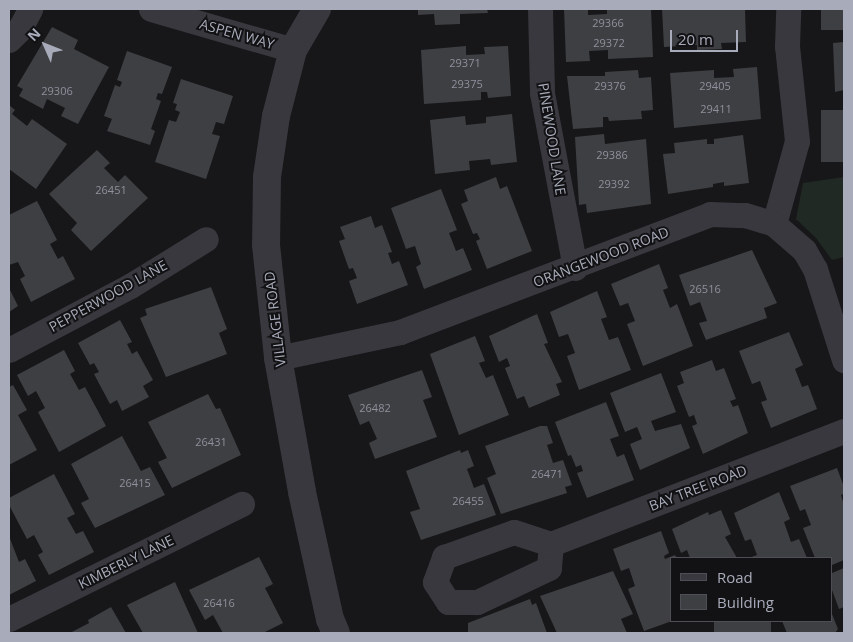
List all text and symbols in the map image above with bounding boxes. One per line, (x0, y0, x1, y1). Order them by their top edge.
street label: ASPEN WAY (198, 15, 276, 53)
house number: 29366 (592, 16, 624, 30)
north arrow (20, 20, 70, 70)
scale bar (673, 20, 740, 52)
text: N (23, 24, 45, 45)
text: 20 m (678, 29, 713, 49)
house number: 29372 (593, 36, 625, 50)
house number: 29371 (449, 56, 481, 70)
house number: 29375 (451, 77, 483, 91)
house number: 29376 (594, 79, 626, 93)
house number: 29405 (699, 79, 731, 93)
street label: PINEWOOD LANE (535, 82, 569, 196)
house number: 29306 (41, 84, 73, 98)
house number: 29411 (700, 102, 732, 116)
house number: 29386 (596, 148, 628, 162)
house number: 29392 (598, 177, 630, 191)
house number: 26451 (95, 183, 127, 197)
street label: ORANGEWOOD ROAD (531, 223, 671, 291)
street label: PEPPERWOOD LANE (46, 257, 170, 335)
street label: VILLAGE ROAD (261, 270, 289, 368)
house number: 26516 (689, 282, 721, 296)
house number: 26482 (359, 401, 391, 415)
house number: 26431 (195, 435, 227, 449)
street label: BAY TREE ROAD (647, 462, 749, 514)
house number: 26471 (531, 467, 563, 481)
house number: 26415 (119, 476, 151, 490)
house number: 26455 (452, 494, 484, 508)
street label: KIMBERLY LANE (76, 532, 176, 592)
legend (670, 557, 833, 622)
text: Road (717, 567, 753, 587)
text: Building (717, 592, 774, 612)
house number: 26416 (203, 596, 235, 610)

